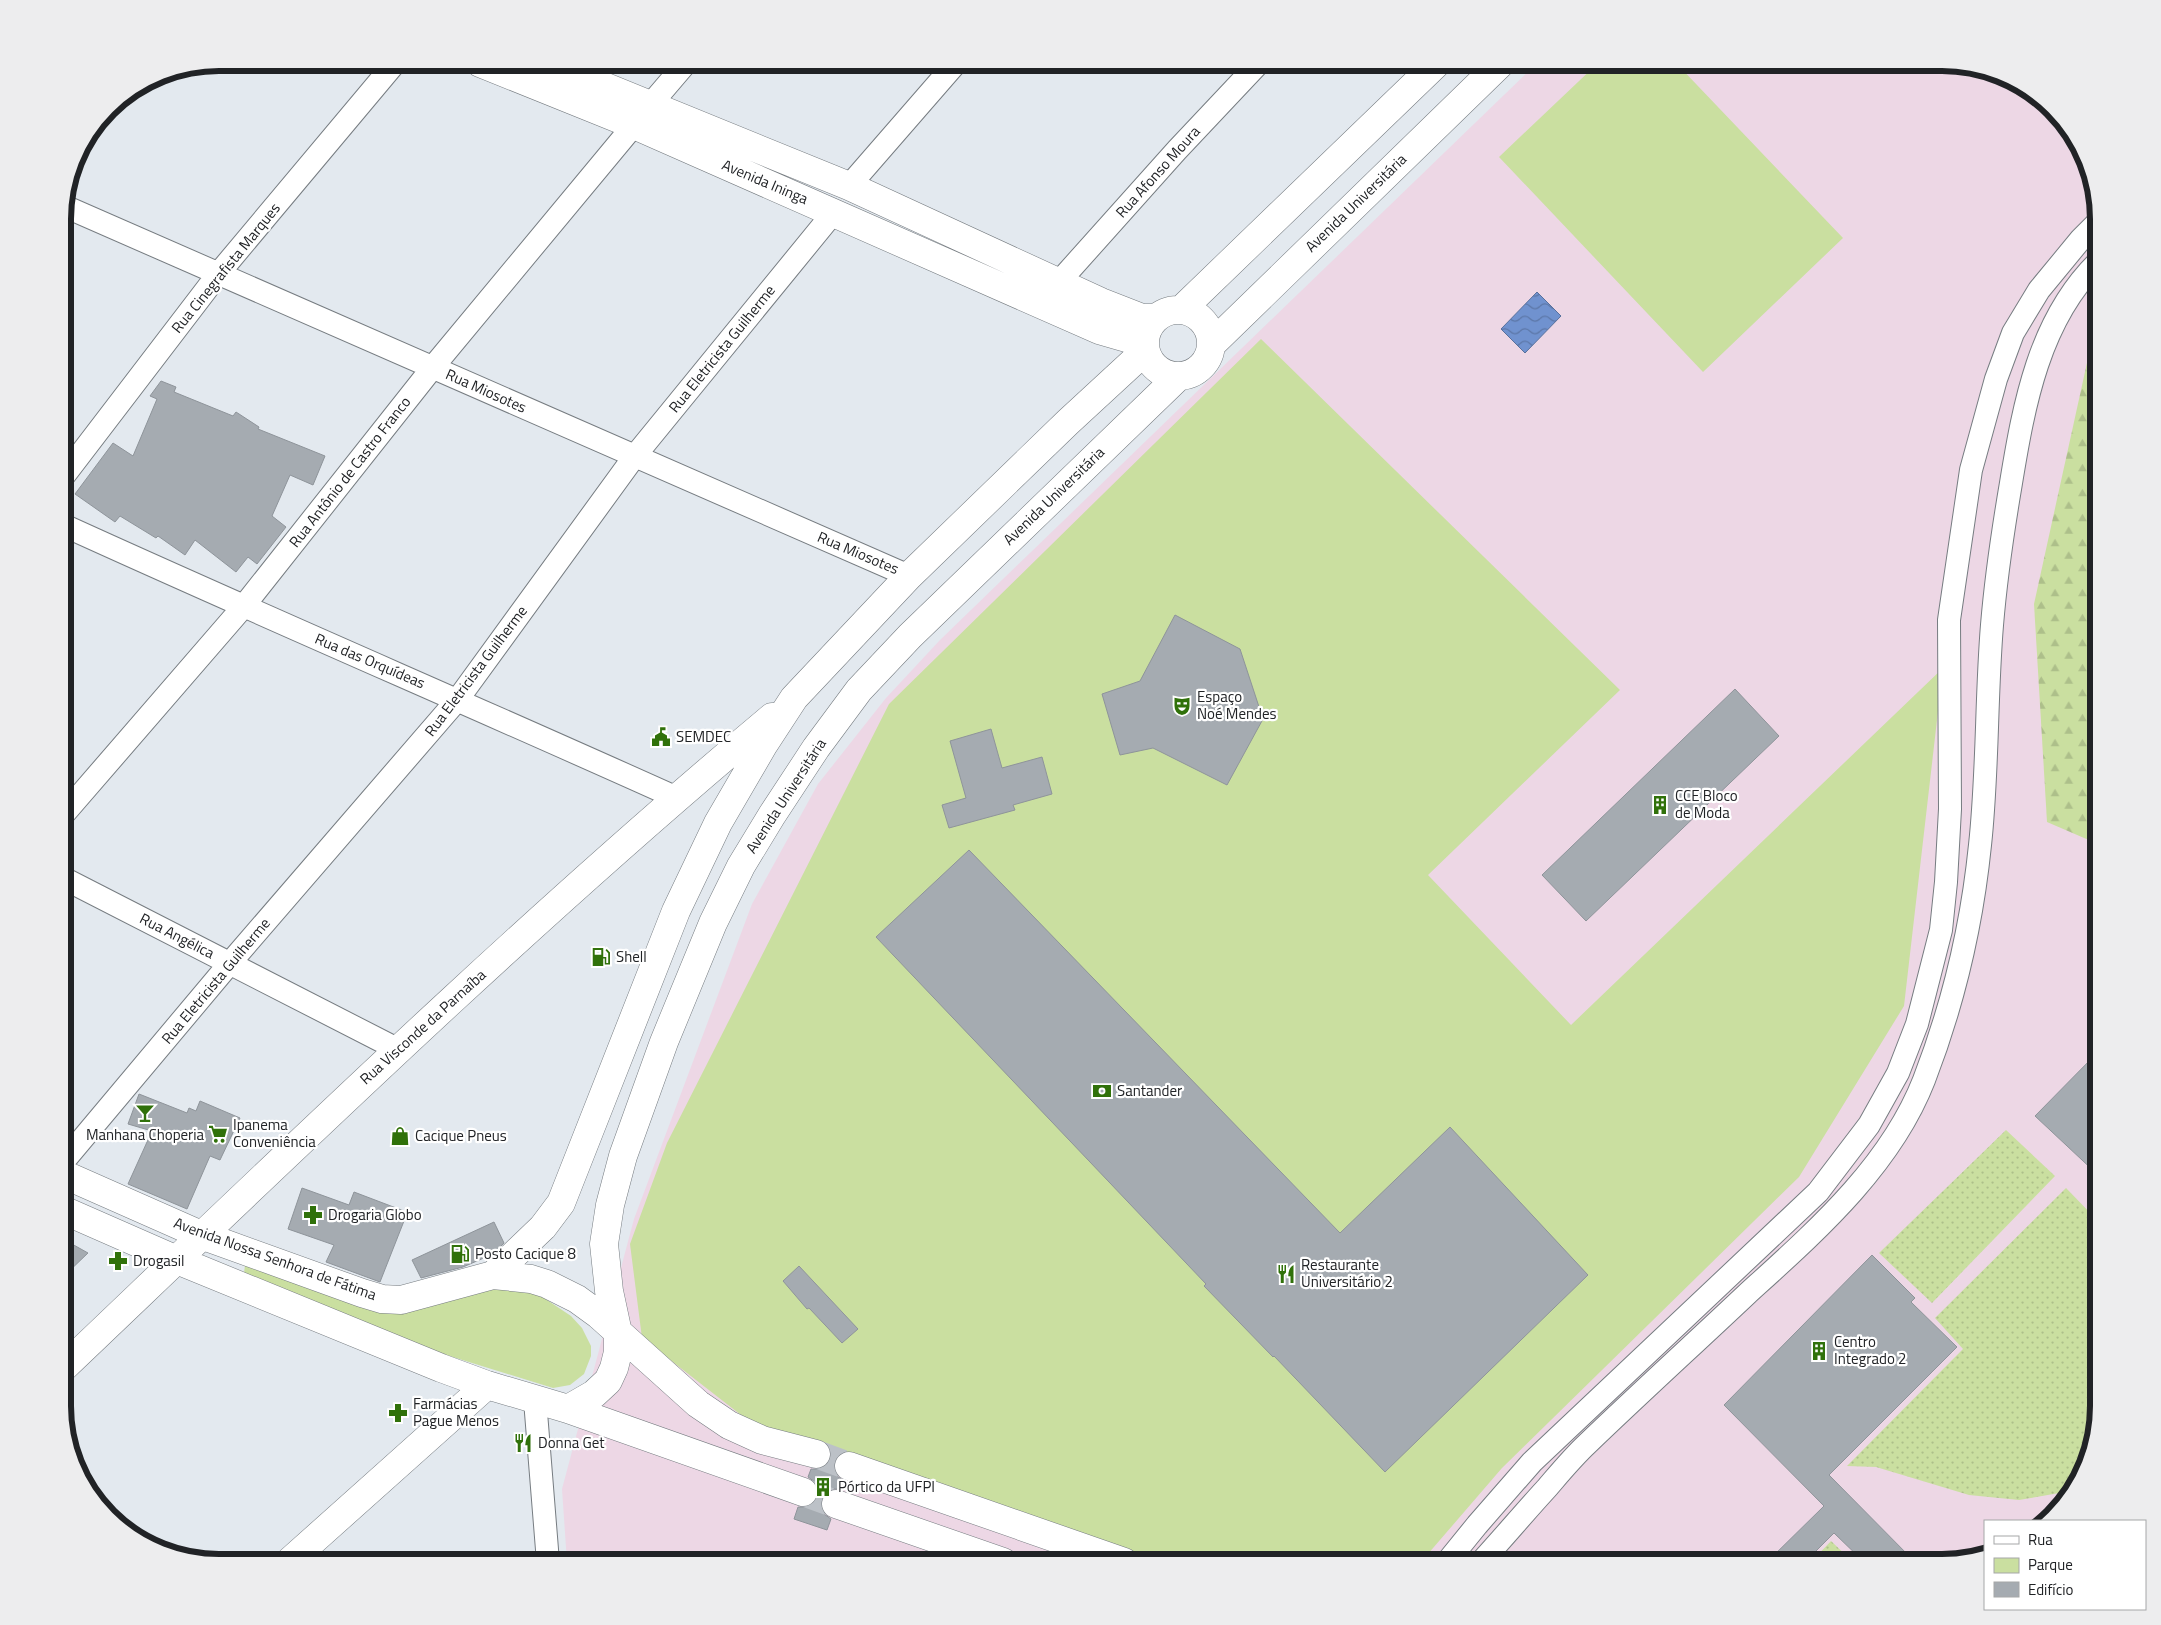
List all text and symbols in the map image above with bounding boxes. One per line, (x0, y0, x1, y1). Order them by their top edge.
street label: Rua Afonso Moura (1110, 120, 1206, 223)
street label: Avenida Universitária (1300, 148, 1412, 257)
street label: Avenida Ininga (718, 153, 812, 210)
street label: Rua Cinegrafista Marques (166, 197, 286, 338)
street label: Rua Eletricista Guilherme (663, 280, 781, 418)
street label: Rua Miosotes (442, 362, 530, 419)
street label: Rua Antônio de Castro Franco (283, 391, 416, 552)
street label: Avenida Universitária (998, 441, 1110, 550)
street label: Rua Miosotes (814, 525, 902, 580)
street label: Rua Eletricista Guilherme (419, 600, 533, 741)
street label: Rua das Orquídeas (312, 627, 429, 694)
place label: Espaço Noé Mendes (1197, 685, 1277, 725)
theatre icon: Espaço Noé Mendes (1171, 695, 1193, 717)
place label: SEMDEC (676, 725, 731, 748)
public building icon: SEMDEC (650, 726, 672, 748)
street label: Avenida Universitária (740, 733, 832, 858)
place label: CCE Bloco de Moda (1675, 784, 1738, 824)
building icon: CCE Bloco de Moda (1649, 794, 1671, 816)
street label: Rua Angélica (136, 907, 219, 964)
street label: Rua Eletricista Guilherme (156, 912, 275, 1049)
place label: Shell (616, 945, 647, 968)
fuel station icon: Shell (590, 946, 612, 968)
street label: Rua Visconde da Parnaíba (354, 963, 491, 1090)
place label: Santander (1117, 1079, 1182, 1102)
bank icon: Santander (1091, 1080, 1113, 1102)
bar icon: Manhana Choperia (134, 1102, 156, 1124)
place label: Ipanema Conveniência (233, 1113, 316, 1153)
place label: Manhana Choperia (86, 1123, 205, 1146)
supermarket icon: Ipanema Conveniência (207, 1123, 229, 1145)
place label: Cacique Pneus (415, 1124, 507, 1147)
shop icon: Cacique Pneus (389, 1125, 411, 1147)
place label: Drogaria Globo (328, 1203, 422, 1226)
pharmacy icon: Drogaria Globo (302, 1204, 324, 1226)
street label: Avenida Nossa Senhora de Fátima (171, 1211, 380, 1306)
place label: Posto Cacique 8 (475, 1242, 576, 1265)
fuel station icon: Posto Cacique 8 (449, 1243, 471, 1265)
place label: Drogasil (133, 1249, 185, 1272)
pharmacy icon: Drogasil (107, 1250, 129, 1272)
place label: Restaurante Universitário 2 (1301, 1253, 1393, 1293)
restaurant icon: Restaurante Universitário 2 (1275, 1263, 1297, 1285)
place label: Centro Integrado 2 (1834, 1330, 1907, 1370)
building icon: Centro Integrado 2 (1808, 1340, 1830, 1362)
place label: Farmácias Pague Menos (413, 1392, 499, 1432)
pharmacy icon: Farmácias Pague Menos (387, 1402, 409, 1424)
place label: Donna Get (538, 1431, 605, 1454)
restaurant icon: Donna Get (512, 1432, 534, 1454)
place label: Pórtico da UFPI (838, 1475, 935, 1498)
building icon: Pórtico da UFPI (812, 1476, 834, 1498)
legend (1984, 1520, 2146, 1610)
text: Rua (2028, 1528, 2053, 1551)
text: Parque (2028, 1553, 2073, 1576)
text: Edifício (2028, 1578, 2073, 1601)

